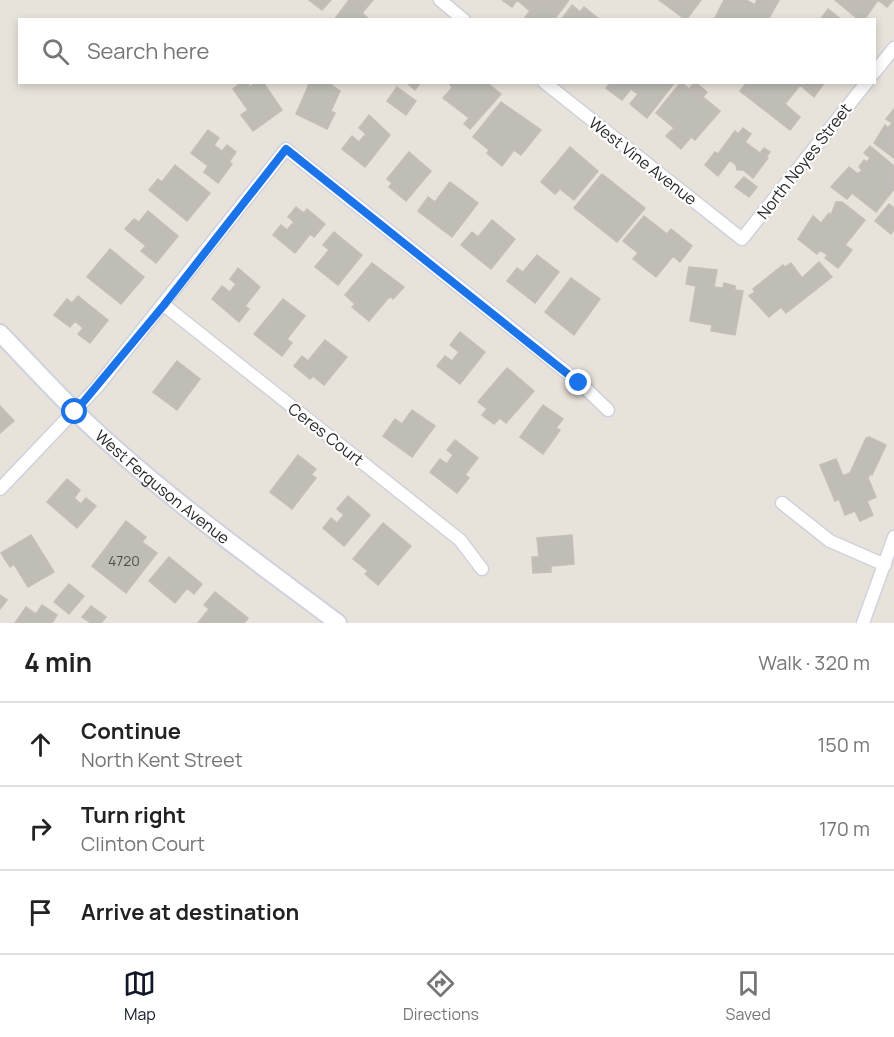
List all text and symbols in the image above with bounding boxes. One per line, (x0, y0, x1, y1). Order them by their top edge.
search box (18, 18, 876, 84)
icon: search (39, 35, 72, 68)
text: Search here (87, 36, 209, 66)
street label: North Noyes Street (752, 98, 856, 224)
street label: West Vine Avenue (585, 112, 701, 210)
route end (565, 369, 591, 395)
route start (61, 398, 87, 424)
street label: Ceres Court (284, 398, 368, 470)
street label: West Ferguson Avenue (90, 425, 234, 549)
house number: 4720 (108, 551, 140, 570)
text: 4 min (24, 644, 92, 680)
text: Walk · 320 m (758, 649, 870, 676)
text: Continue (81, 716, 181, 746)
icon: ahead (24, 728, 57, 761)
text: 150 m (817, 731, 870, 758)
text: North Kent Street (81, 746, 243, 773)
text: Turn right (81, 800, 186, 830)
icon: right (24, 812, 57, 845)
text: 170 m (819, 815, 870, 842)
text: Clinton Court (81, 830, 205, 857)
icon: arrive (24, 896, 57, 929)
text: Arrive at destination (81, 897, 299, 927)
tab: Map (123, 967, 156, 1025)
tab: Directions (403, 967, 479, 1025)
tab: Saved (726, 967, 771, 1025)

